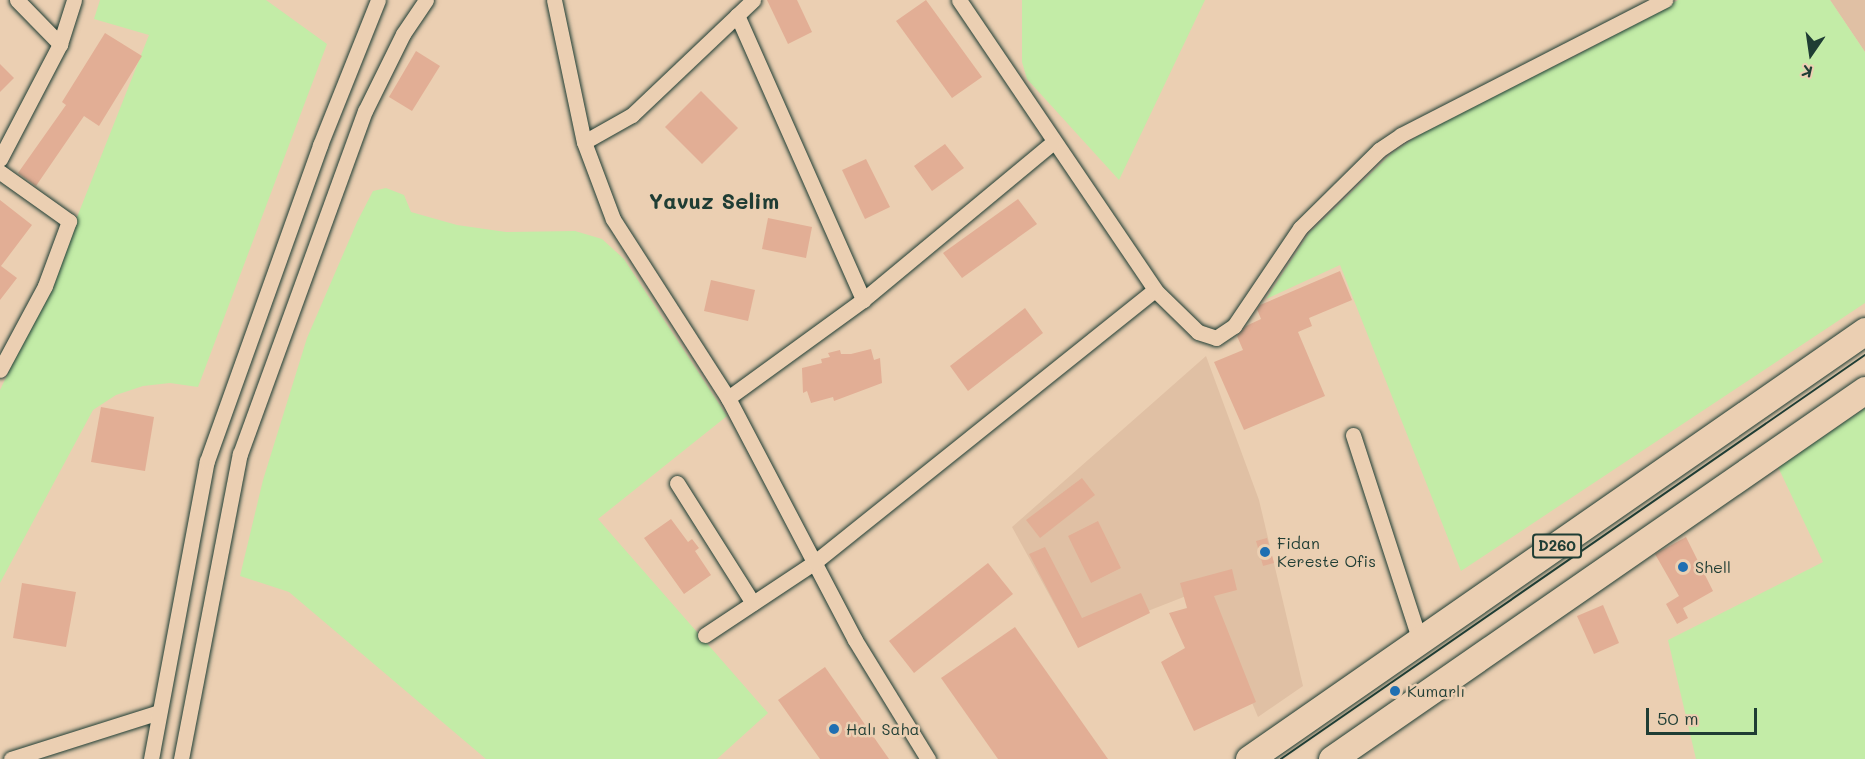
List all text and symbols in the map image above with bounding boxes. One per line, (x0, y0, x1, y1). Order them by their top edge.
north arrow (1781, 24, 1841, 84)
text: K (1799, 61, 1814, 83)
district label: Yavuz Selim (649, 188, 779, 214)
place label: Fidan Kereste Ofis (1277, 533, 1376, 571)
road number: D260 (1532, 534, 1582, 558)
marker: Fidan Kereste Ofis (1258, 545, 1272, 559)
place label: Shell (1695, 557, 1731, 577)
marker: Shell (1676, 560, 1690, 574)
place label: Kumarlı (1407, 681, 1465, 701)
marker: Kumarlı (1388, 684, 1402, 698)
scale bar (1649, 696, 1760, 734)
text: 50 m (1657, 706, 1699, 730)
place label: Halı Saha (846, 719, 920, 739)
marker: Halı Saha (827, 722, 841, 736)

